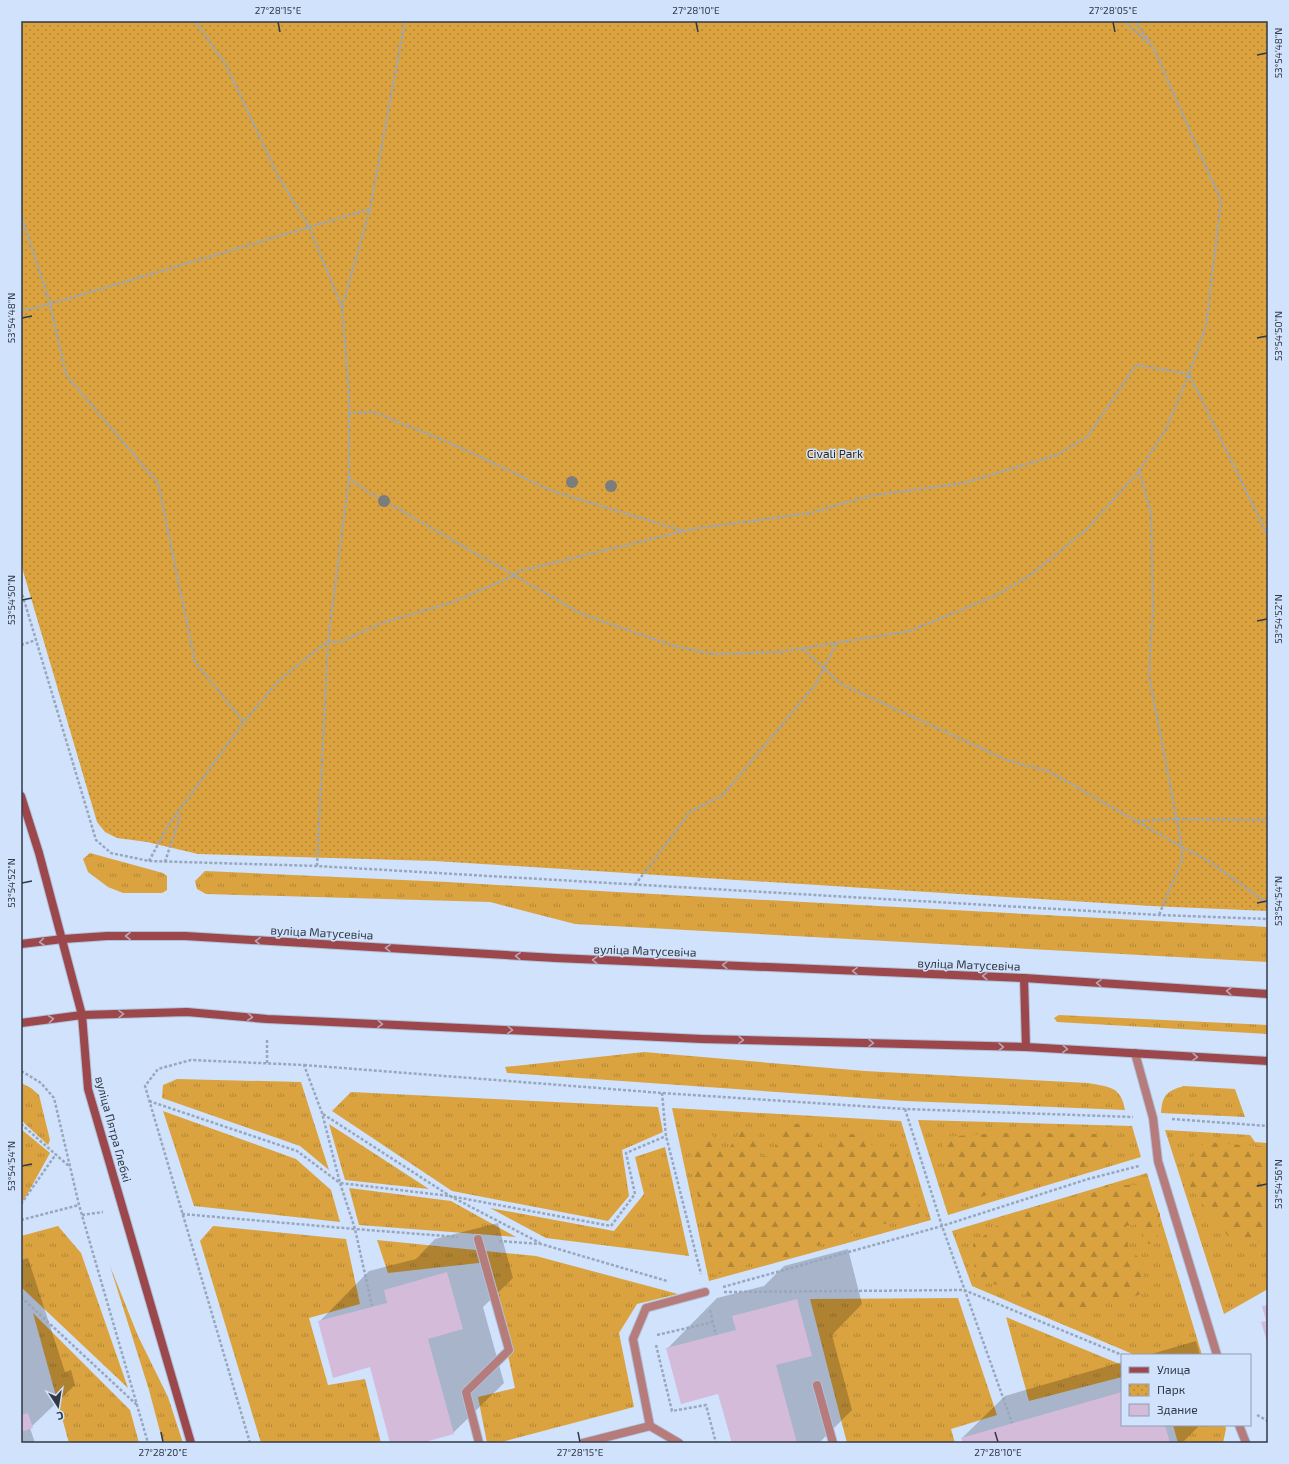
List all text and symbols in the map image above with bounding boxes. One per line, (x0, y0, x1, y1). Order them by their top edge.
text: 27°28'15"E (255, 4, 302, 16)
text: 27°28'10"E (672, 4, 720, 16)
text: 27°28'05"E (1089, 4, 1138, 16)
text: 53°54'48"N (1272, 28, 1284, 78)
text: 53°54'48"N (5, 293, 17, 343)
text: 53°54'50"N (1272, 311, 1284, 361)
park label: Civali Park (807, 446, 863, 460)
text: 53°54'50"N (5, 575, 17, 625)
text: 53°54'52"N (1272, 594, 1284, 644)
text: 53°54'52"N (5, 858, 17, 908)
text: 53°54'54"N (1272, 876, 1284, 926)
street label: вуліца Матусевіча (270, 922, 374, 943)
one-way arrow (125, 932, 131, 940)
one-way arrow (255, 936, 261, 945)
one-way arrow (39, 937, 45, 946)
street label: вуліца Матусевіча (593, 941, 697, 960)
one-way arrow (385, 944, 391, 953)
one-way arrow (515, 951, 521, 960)
street label: вуліца Матусевіча (917, 955, 1021, 974)
one-way arrow (592, 956, 598, 964)
one-way arrow (722, 961, 728, 970)
one-way arrow (852, 966, 858, 975)
one-way arrow (982, 972, 988, 981)
one-way arrow (1096, 978, 1102, 987)
one-way arrow (1226, 987, 1232, 996)
one-way arrow (118, 1010, 124, 1018)
one-way arrow (247, 1013, 253, 1022)
one-way arrow (48, 1015, 54, 1024)
one-way arrow (377, 1020, 383, 1028)
one-way arrow (507, 1026, 513, 1035)
one-way arrow (738, 1036, 744, 1044)
one-way arrow (868, 1039, 874, 1048)
one-way arrow (998, 1042, 1004, 1051)
one-way arrow (1062, 1045, 1068, 1054)
one-way arrow (1192, 1052, 1198, 1061)
street label: вуліца Пятра Глебкі (92, 1075, 135, 1184)
text: 53°54'54"N (5, 1141, 17, 1191)
text: 53°54'56"N (1272, 1159, 1284, 1209)
legend (1121, 1354, 1251, 1426)
text: Улица (1157, 1362, 1190, 1376)
text: Парк (1157, 1382, 1186, 1396)
north arrow (38, 1386, 78, 1426)
text: Здание (1157, 1402, 1198, 1416)
text: С (55, 1409, 65, 1423)
text: 27°28'20"E (139, 1446, 188, 1458)
text: 27°28'15"E (557, 1446, 604, 1458)
text: 27°28'10"E (974, 1446, 1022, 1458)

